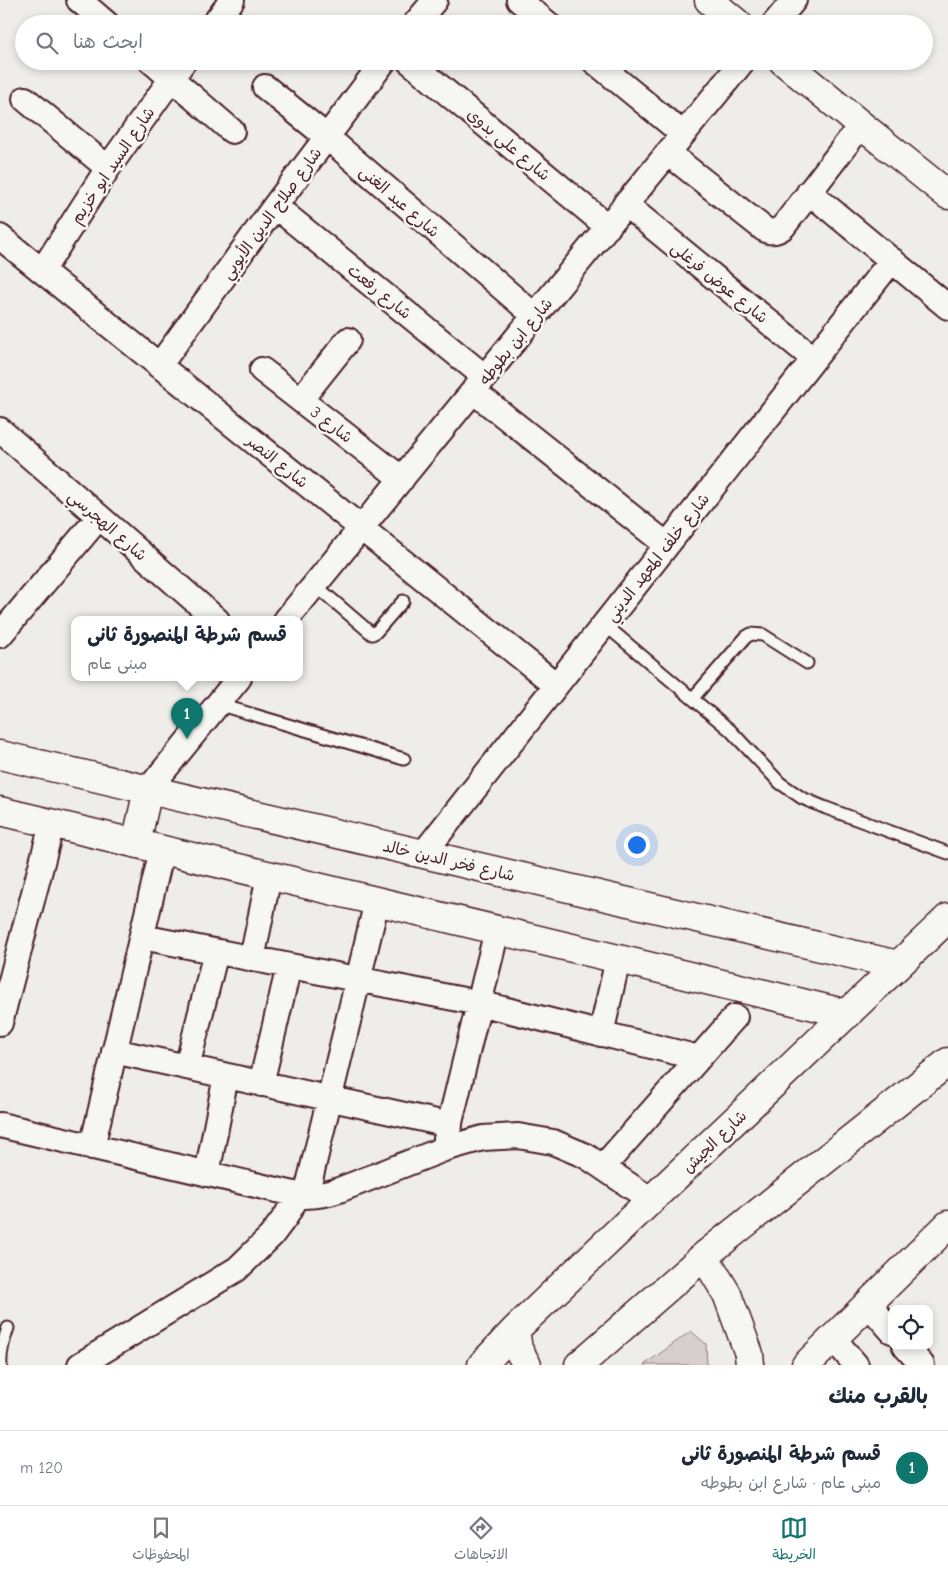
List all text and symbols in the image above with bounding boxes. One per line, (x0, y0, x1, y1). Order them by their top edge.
search box (15, 15, 933, 70)
icon: search (33, 29, 61, 57)
text: ابحث هنا (73, 31, 143, 53)
street label: شارع السيد ابو خزيم (67, 104, 161, 229)
street label: شارع على بدوى (462, 105, 553, 186)
street label: شارع صلاح الدين الأيوبي (216, 143, 330, 286)
street label: شارع عبد الغنى (355, 162, 443, 243)
street label: شارع عوض فرغلى (666, 238, 771, 329)
street label: شارع رفعت (343, 261, 415, 324)
street label: شارع ابن بطوطه (475, 294, 558, 390)
street label: شارع 3 (306, 403, 356, 448)
street label: شارع النصر (240, 430, 312, 493)
street label: شارع الهجرسي (61, 487, 150, 568)
street label: شارع خلف المعهد الديني (602, 490, 717, 628)
popup (71, 616, 303, 681)
text: قسم شرطة المنصورة ثانى (87, 624, 287, 646)
text: مبنى عام (87, 655, 147, 673)
pin: 1 (171, 698, 203, 739)
your location (624, 832, 650, 858)
street label: شارع فخر الدين خالد (381, 837, 516, 887)
street label: شارع الجيش (679, 1107, 752, 1178)
map controls (888, 1305, 933, 1350)
button: locate (888, 1305, 933, 1350)
text: بالقرب منك (828, 1384, 928, 1408)
text: قسم شرطة المنصورة ثانى (681, 1443, 881, 1465)
text: 120 m (20, 1459, 63, 1477)
text: 1 (909, 1459, 915, 1477)
text: مبنى عام · شارع ابن بطوطه (701, 1474, 881, 1492)
tab: المحفوظات (132, 1514, 190, 1567)
tab: الاتجاهات (454, 1514, 508, 1567)
tab: الخريطة (772, 1514, 816, 1567)

